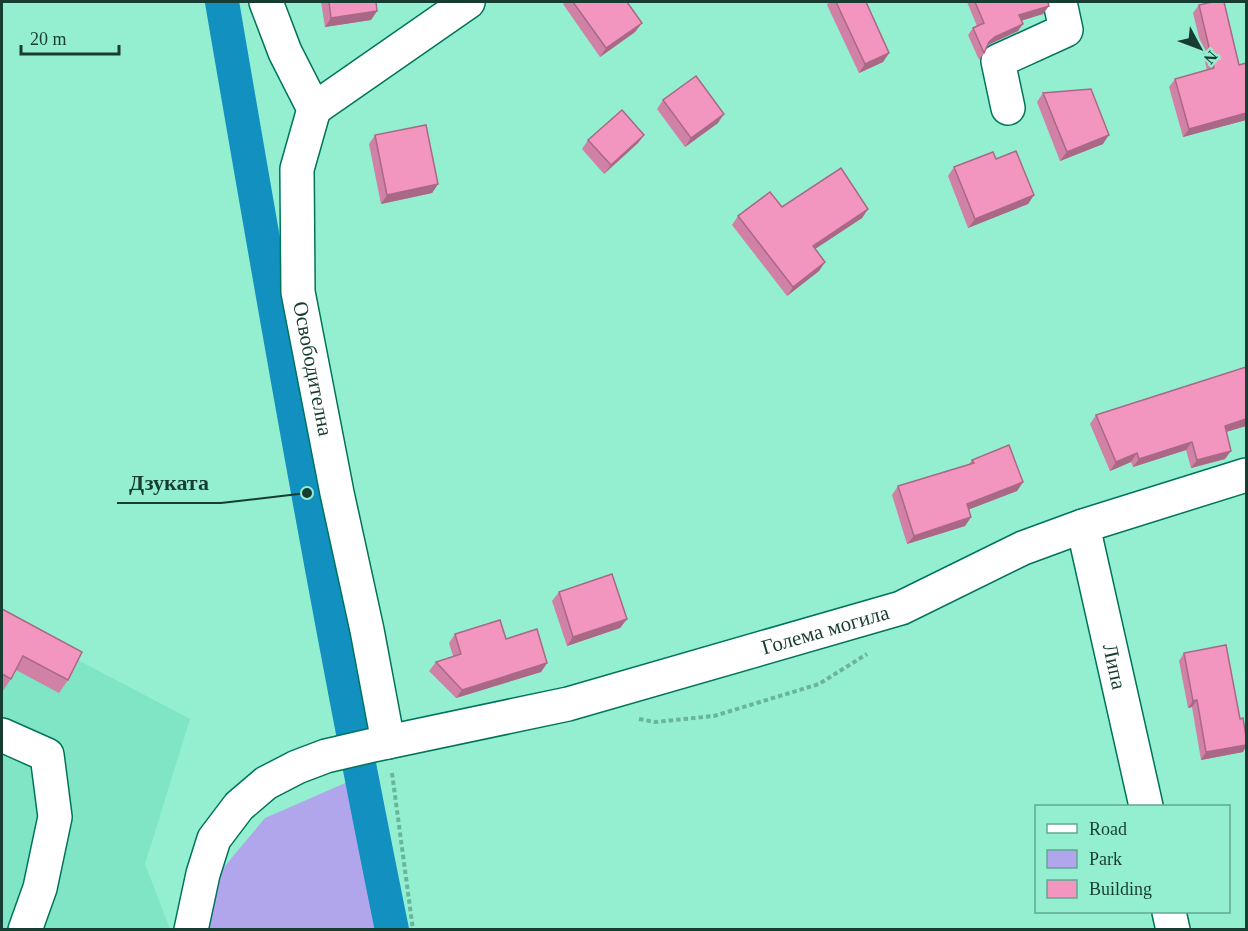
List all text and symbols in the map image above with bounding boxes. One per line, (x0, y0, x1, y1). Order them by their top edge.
scale bar (21, 18, 118, 56)
north arrow (1170, 18, 1230, 78)
text: 20 m (30, 29, 67, 49)
text: N (1200, 48, 1221, 68)
street label: Освободителна (288, 299, 338, 439)
callout: Дзуката (117, 463, 221, 503)
text: Дзуката (129, 470, 209, 495)
street label: Голема могила (759, 600, 892, 660)
street label: Липа (1098, 641, 1132, 692)
legend (1035, 805, 1230, 913)
text: Road (1089, 819, 1127, 839)
text: Park (1089, 849, 1122, 869)
text: Building (1089, 879, 1152, 899)

